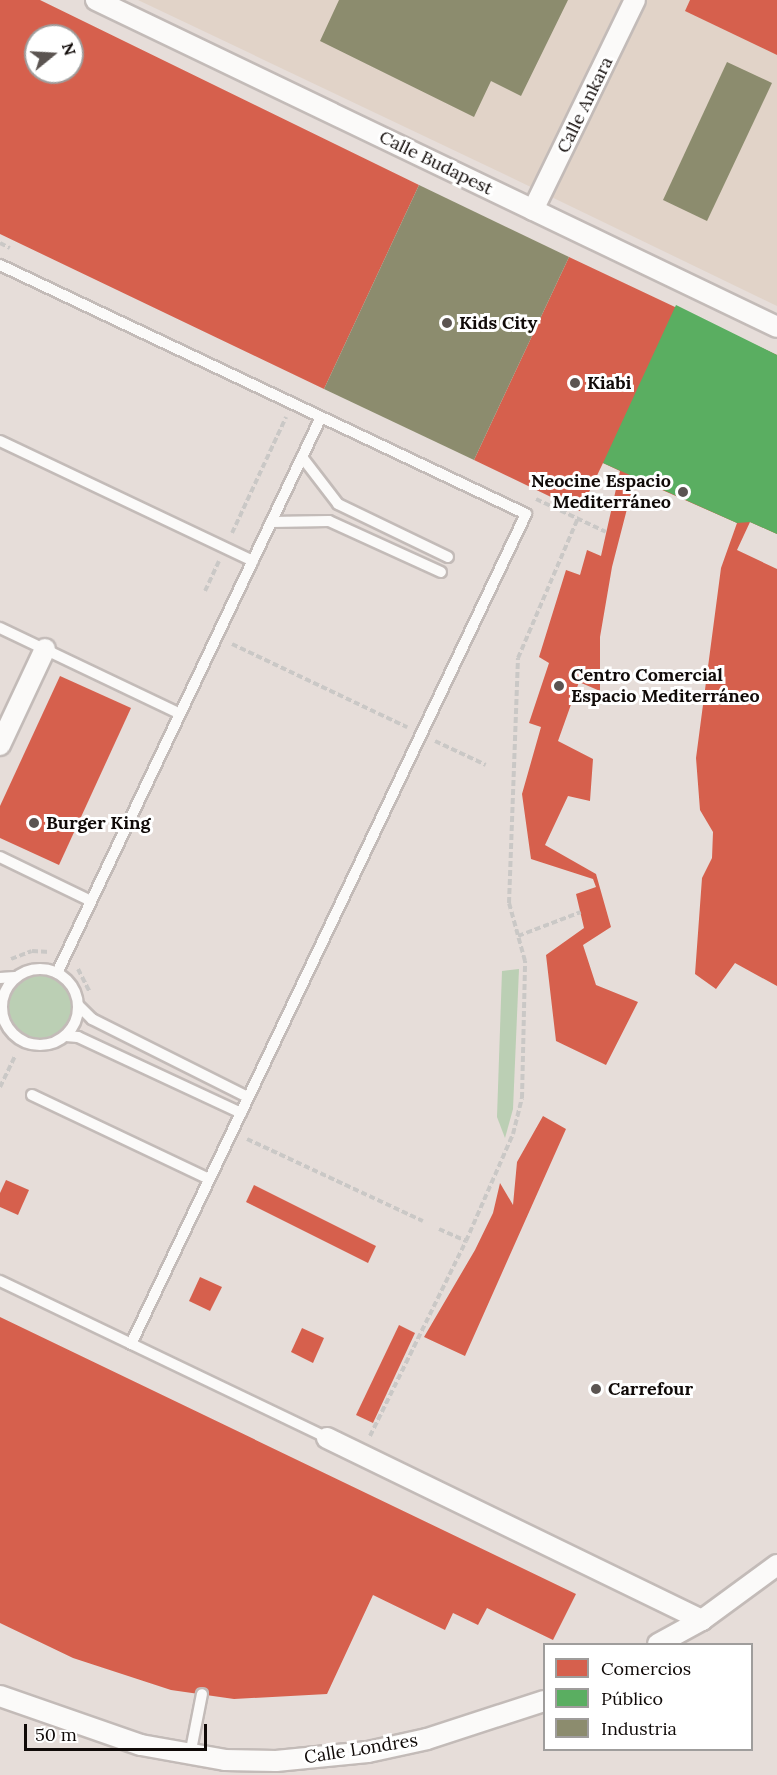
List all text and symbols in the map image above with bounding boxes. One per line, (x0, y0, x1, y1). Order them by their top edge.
north arrow (24, 24, 84, 84)
text: N (58, 40, 81, 58)
street label: Calle Ankara (552, 53, 618, 157)
street label: Calle Budapest (376, 126, 496, 200)
place label: Kids City (459, 312, 537, 334)
marker: Kids City (440, 316, 454, 330)
place label: Kiabi (587, 372, 631, 394)
marker: Kiabi (568, 376, 582, 390)
place label: Neocine Espacio Mediterráneo (531, 471, 671, 514)
marker: Neocine Espacio Mediterráneo (676, 485, 690, 499)
place label: Centro Comercial Espacio Mediterráneo (571, 665, 760, 708)
marker: Centro Comercial Espacio Mediterráneo (552, 679, 566, 693)
place label: Burger King (46, 812, 151, 834)
marker: Burger King (27, 816, 41, 830)
place label: Carrefour (608, 1378, 693, 1400)
marker: Carrefour (589, 1382, 603, 1396)
legend (543, 1643, 753, 1751)
text: Comercios (601, 1657, 691, 1680)
text: Público (601, 1687, 663, 1710)
scale bar (27, 1712, 210, 1750)
text: Industria (601, 1717, 677, 1740)
text: 50 m (35, 1723, 77, 1746)
street label: Calle Londres (303, 1729, 419, 1769)

